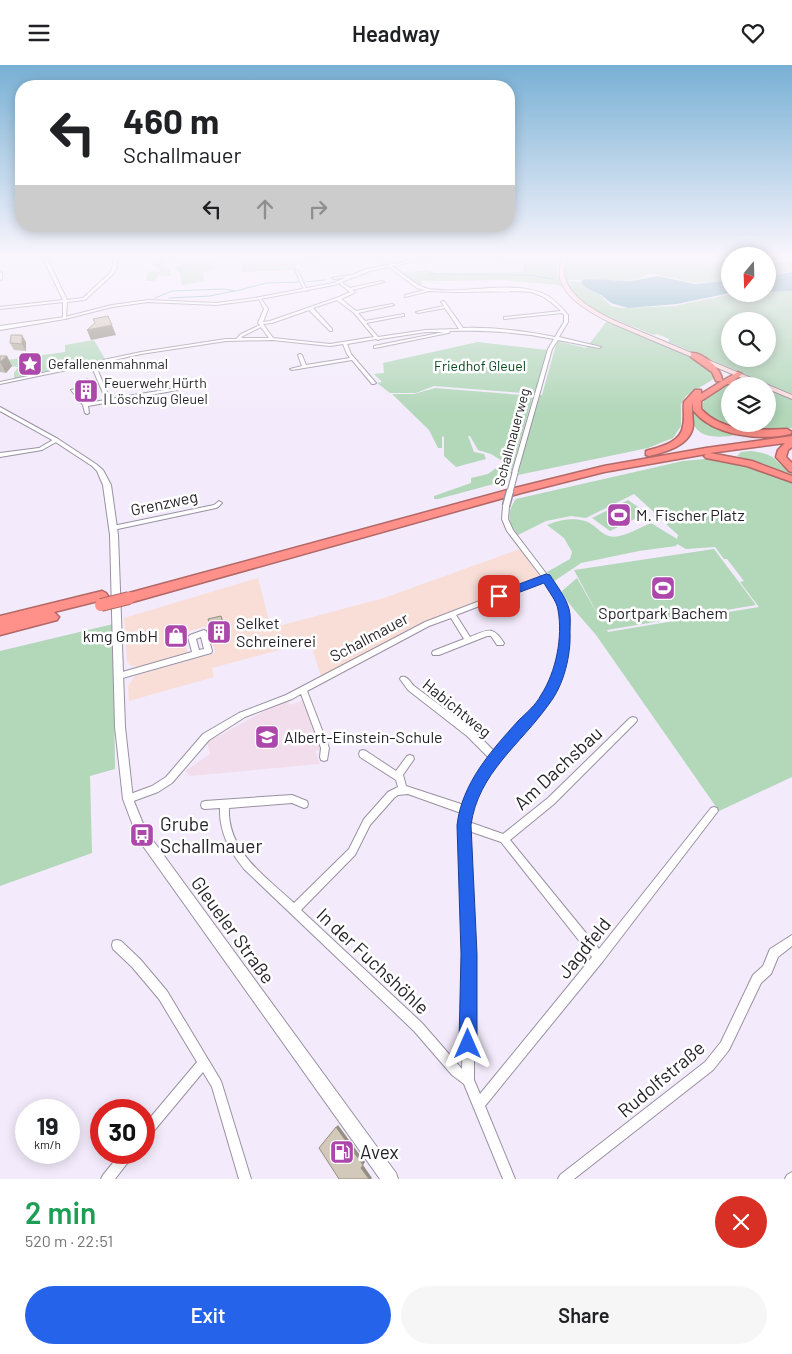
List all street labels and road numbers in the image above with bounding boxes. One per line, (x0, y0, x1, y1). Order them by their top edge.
street label: Schallmauerweg (490, 386, 533, 488)
street label: Grenzweg (129, 486, 199, 519)
street label: Schallmauer (326, 608, 411, 665)
street label: Habichtweg (419, 674, 495, 741)
street label: Am Dachsbau (509, 721, 606, 814)
street label: Gleueler Straße (187, 872, 280, 988)
street label: In der Fuchshöhle (312, 903, 434, 1019)
street label: Jagdfeld (552, 912, 615, 983)
street label: Rudolfstraße (612, 1036, 709, 1122)

